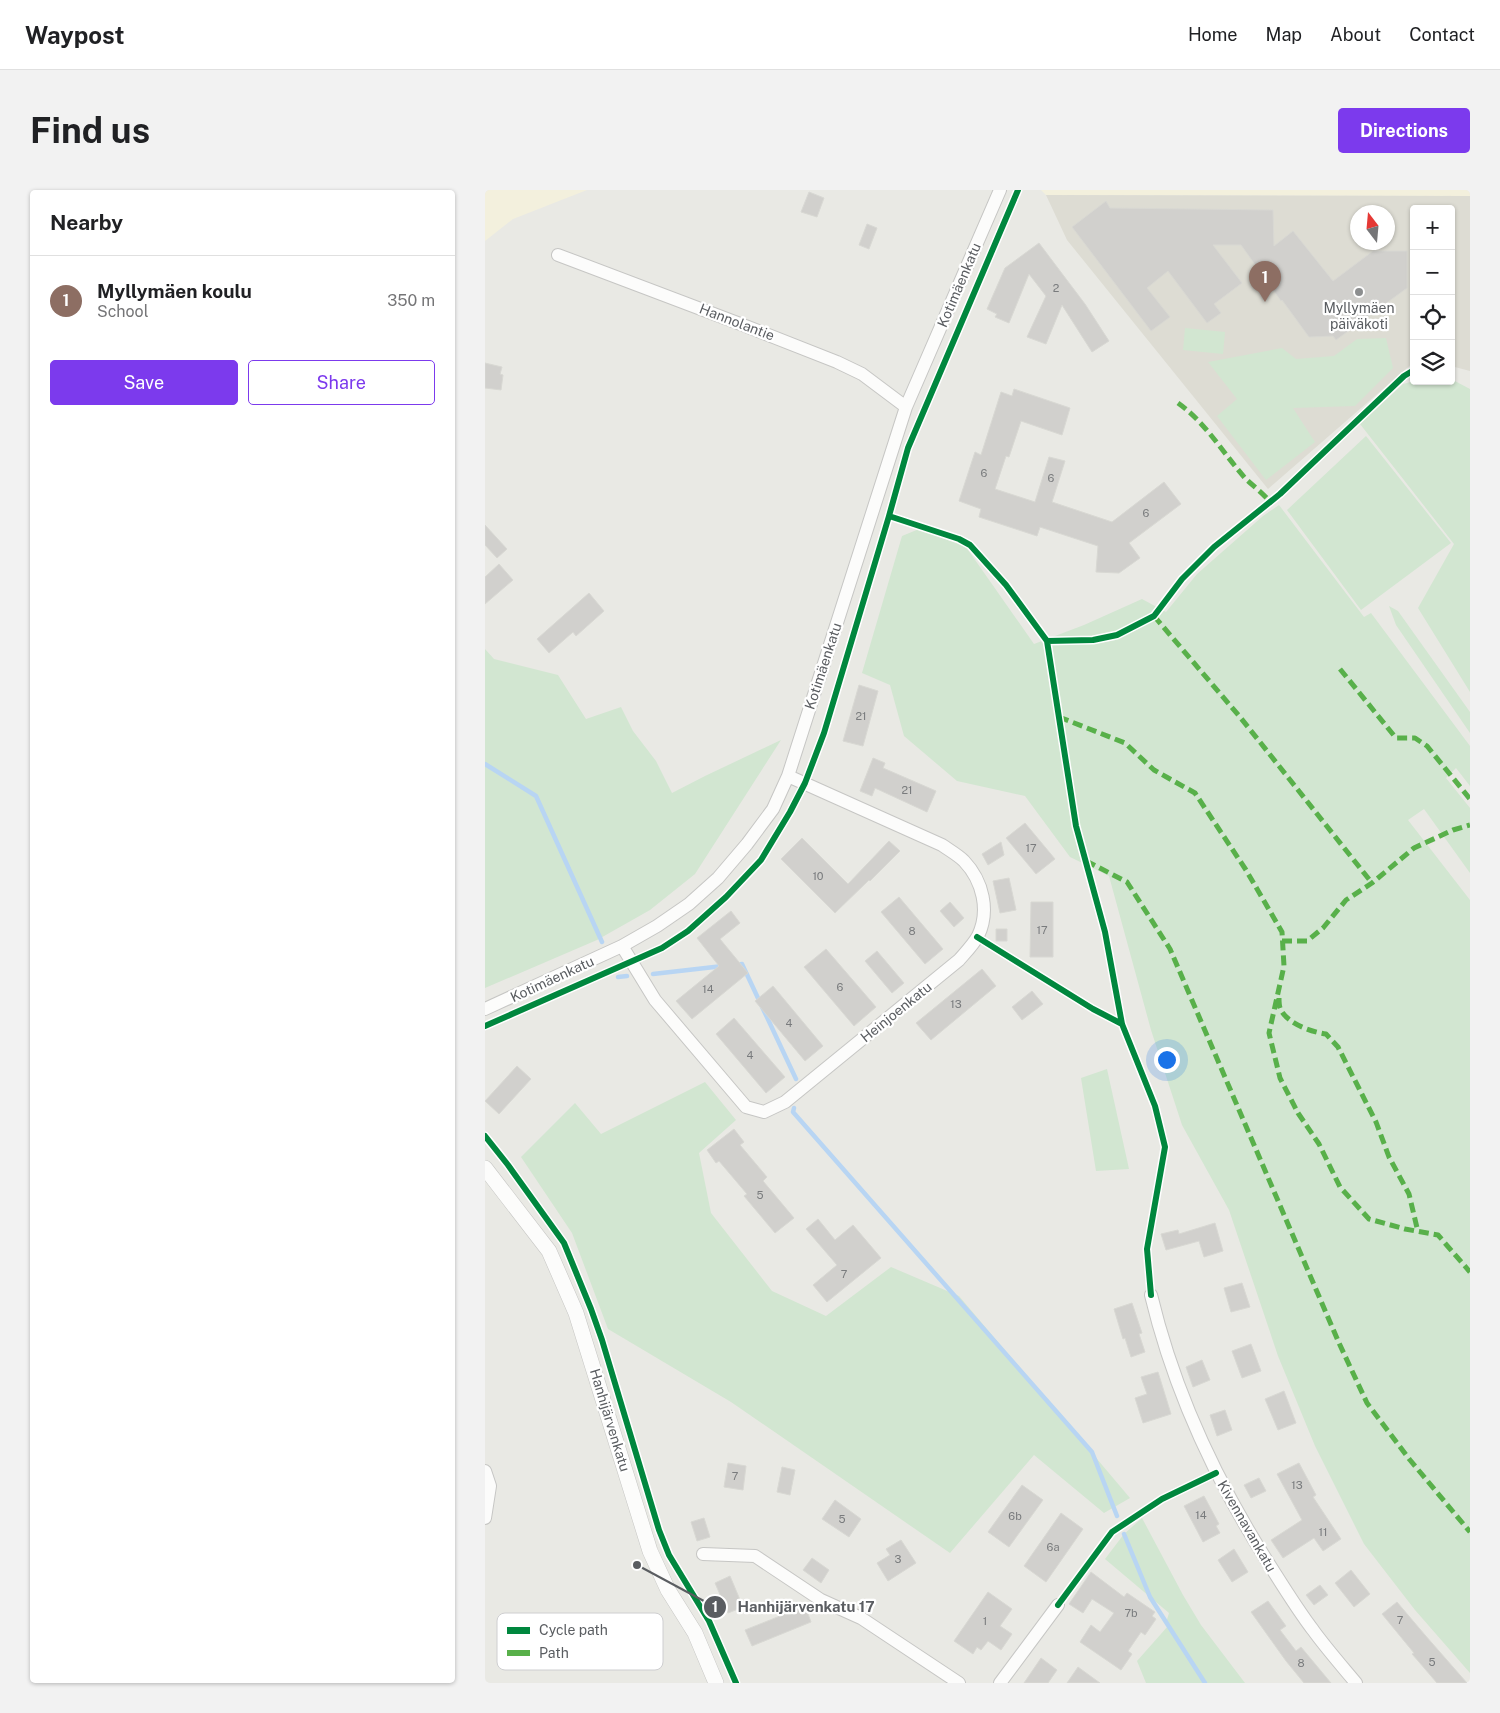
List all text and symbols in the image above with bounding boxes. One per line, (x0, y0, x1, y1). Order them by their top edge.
text: Waypost (25, 21, 125, 49)
text: Home (1188, 24, 1238, 45)
text: Map (1266, 24, 1302, 45)
text: About (1330, 24, 1381, 45)
text: Contact (1409, 24, 1475, 45)
button: Directions (1338, 108, 1470, 153)
text: Find us (30, 110, 150, 151)
north arrow (1350, 205, 1395, 250)
map controls (1410, 205, 1455, 385)
button: + (1410, 205, 1455, 250)
text: Nearby (50, 210, 123, 235)
street label: Kotimäenkatu (934, 240, 984, 330)
button: − (1410, 250, 1455, 295)
pin: 1 (1249, 261, 1281, 302)
text: Myllymäen koulu (97, 280, 252, 302)
house number: 2 (1053, 282, 1060, 294)
marker: Myllymäen päiväkoti (1353, 286, 1365, 298)
text: 1 (63, 291, 69, 310)
text: 350 m (387, 291, 435, 310)
button: locate (1410, 295, 1455, 340)
street label: Hannolantie (697, 300, 777, 344)
place label: Myllymäen päiväkoti (1323, 300, 1395, 332)
text: School (97, 302, 148, 321)
button: layers (1410, 340, 1455, 385)
button: Save (50, 360, 238, 405)
button: Share (248, 360, 435, 405)
house number: 6 (981, 467, 988, 479)
house number: 6 (1048, 472, 1055, 484)
house number: 6 (1143, 507, 1150, 519)
street label: Kotimäenkatu (801, 621, 845, 711)
house number: 21 (855, 710, 867, 722)
house number: 21 (901, 784, 913, 796)
house number: 17 (1025, 842, 1037, 854)
house number: 10 (812, 870, 824, 882)
house number: 17 (1036, 924, 1048, 936)
house number: 8 (908, 925, 916, 937)
street label: Kotimäenkatu (508, 953, 596, 1005)
street label: Heinjoenkatu (857, 979, 935, 1045)
house number: 6 (837, 981, 844, 993)
house number: 14 (702, 983, 714, 995)
house number: 13 (950, 998, 962, 1010)
house number: 4 (786, 1017, 793, 1029)
your location (1154, 1047, 1180, 1073)
house number: 4 (747, 1049, 754, 1061)
house number: 5 (756, 1189, 764, 1201)
house number: 7 (841, 1268, 848, 1280)
street label: Hanhijärvenkatu (587, 1367, 633, 1473)
house number: 7 (732, 1470, 739, 1482)
street label: Kivennavankatu (1214, 1477, 1280, 1575)
house number: 13 (1291, 1479, 1303, 1491)
house number: 14 (1195, 1509, 1207, 1521)
house number: 6b (1008, 1510, 1022, 1522)
house number: 5 (838, 1513, 846, 1525)
house number: 11 (1319, 1526, 1327, 1538)
house number: 6a (1047, 1541, 1059, 1553)
house number: 3 (895, 1553, 902, 1565)
callout: Hanhijärvenkatu 17 (703, 1592, 885, 1622)
text: 1 (712, 1598, 718, 1615)
text: Hanhijärvenkatu 17 (737, 1598, 875, 1615)
house number: 7b (1124, 1607, 1138, 1619)
legend (497, 1613, 663, 1670)
house number: 7 (1397, 1614, 1404, 1626)
house number: 1 (983, 1615, 987, 1627)
text: Cycle path (539, 1622, 608, 1638)
text: Path (539, 1645, 569, 1661)
house number: 5 (1428, 1656, 1436, 1668)
house number: 8 (1297, 1657, 1305, 1669)

